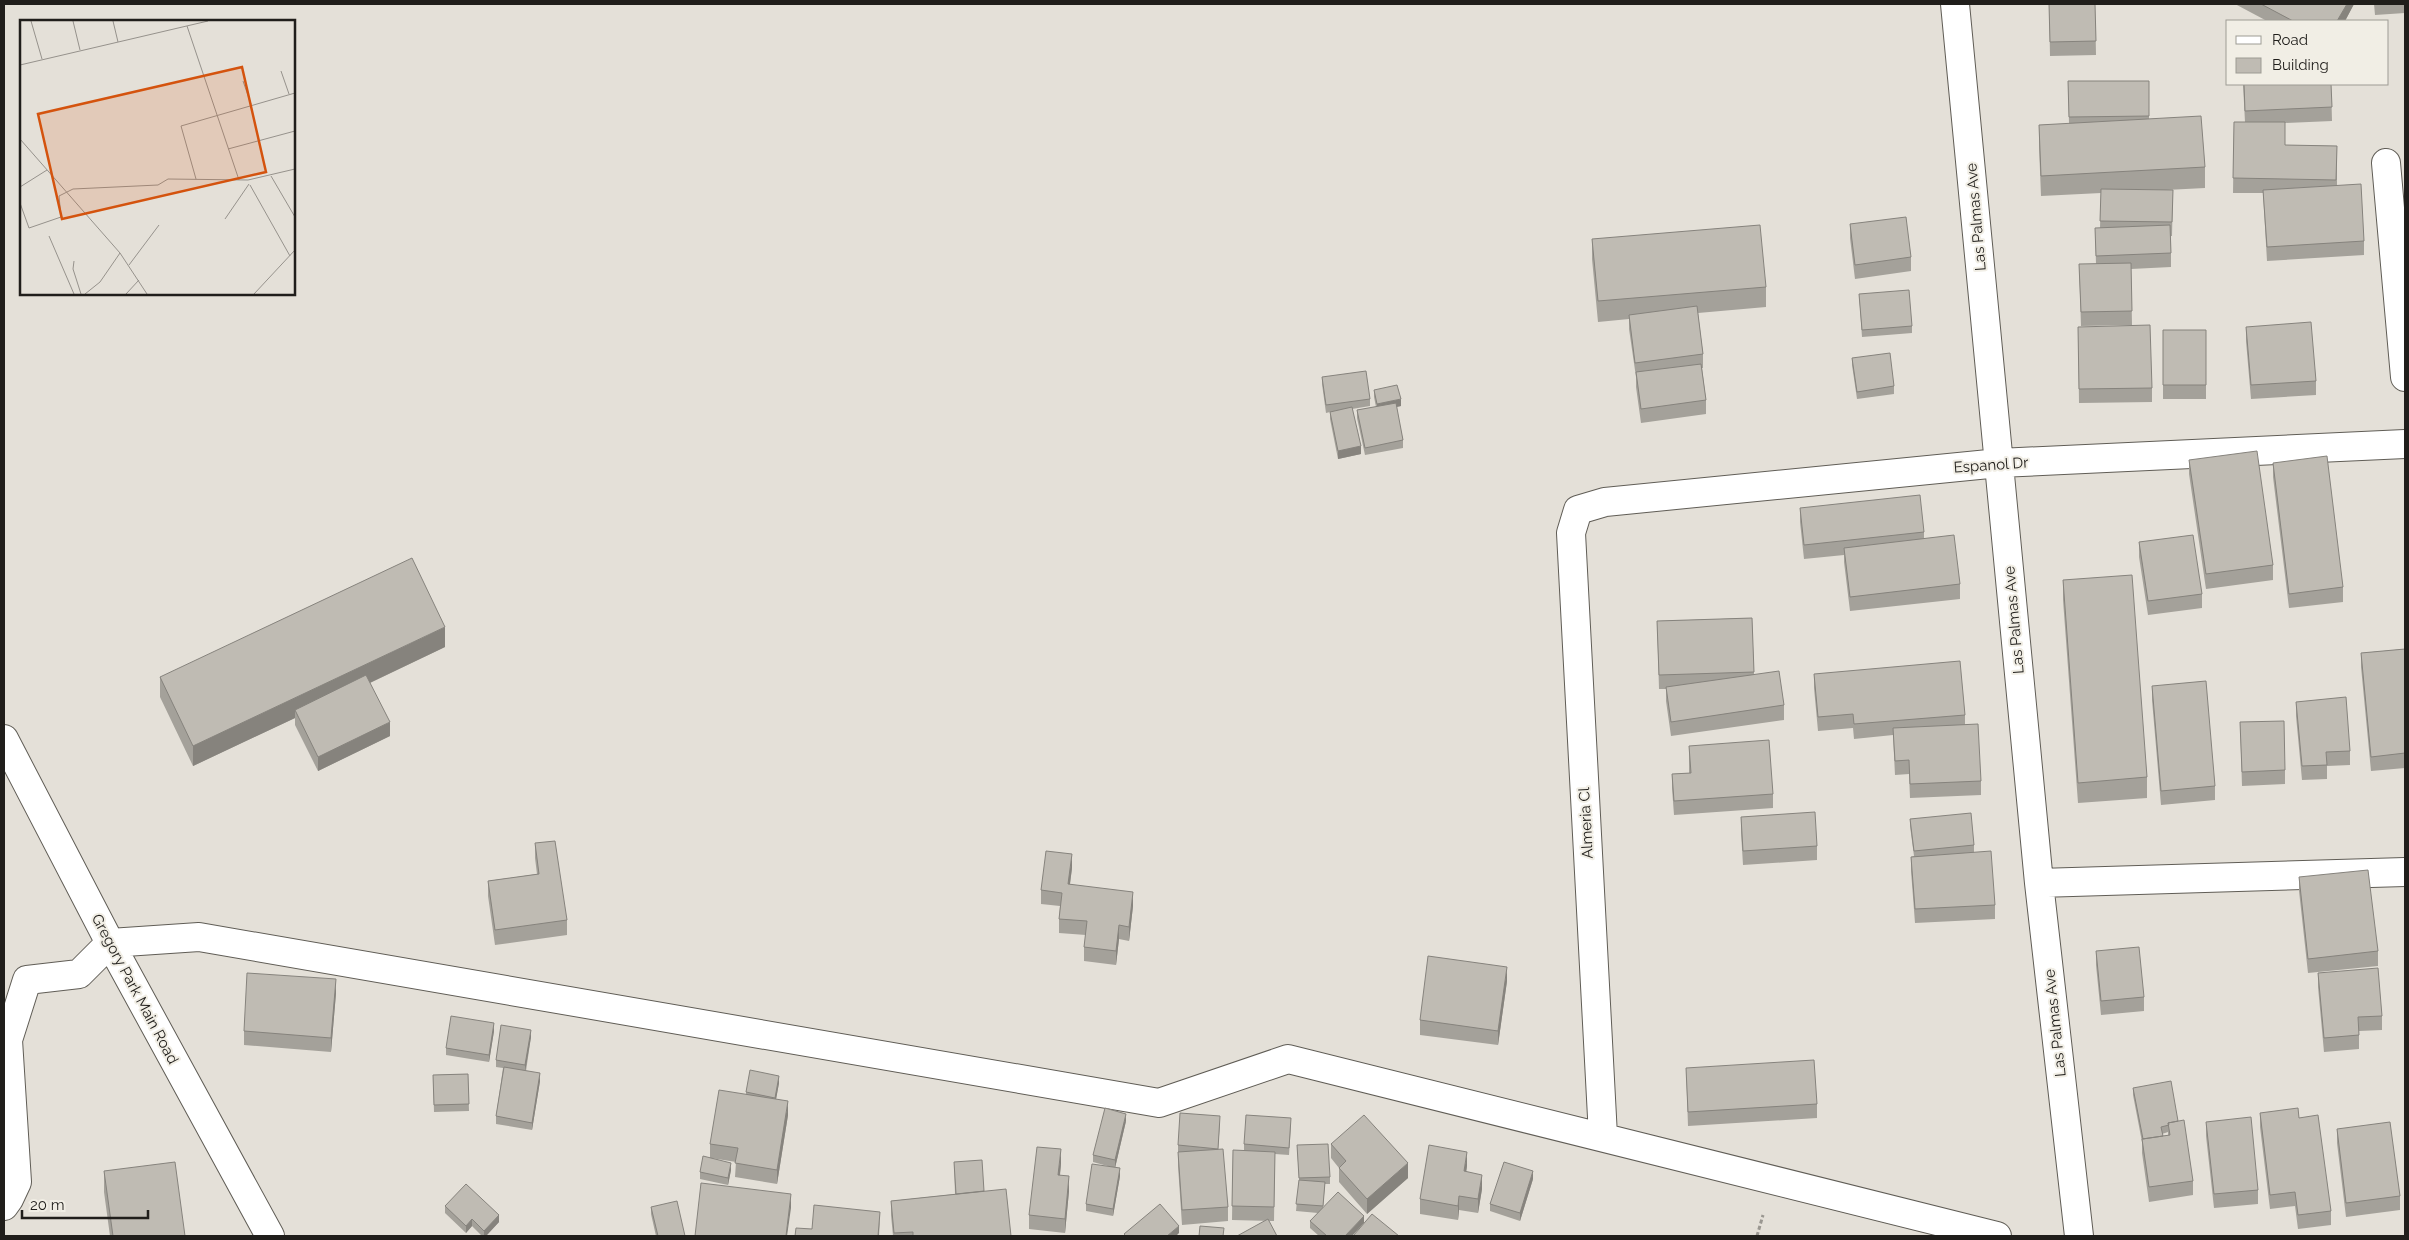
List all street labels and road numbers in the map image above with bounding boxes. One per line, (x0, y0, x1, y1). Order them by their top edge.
street label: Las Palmas Ave (1962, 162, 1990, 272)
street label: Espanol Dr (1953, 453, 2030, 477)
street label: Las Palmas Ave (2000, 565, 2028, 675)
street label: Almeria Cl (1575, 786, 1597, 859)
street label: Gregory Park Main Road (88, 911, 182, 1067)
street label: Las Palmas Ave (2040, 968, 2070, 1078)

